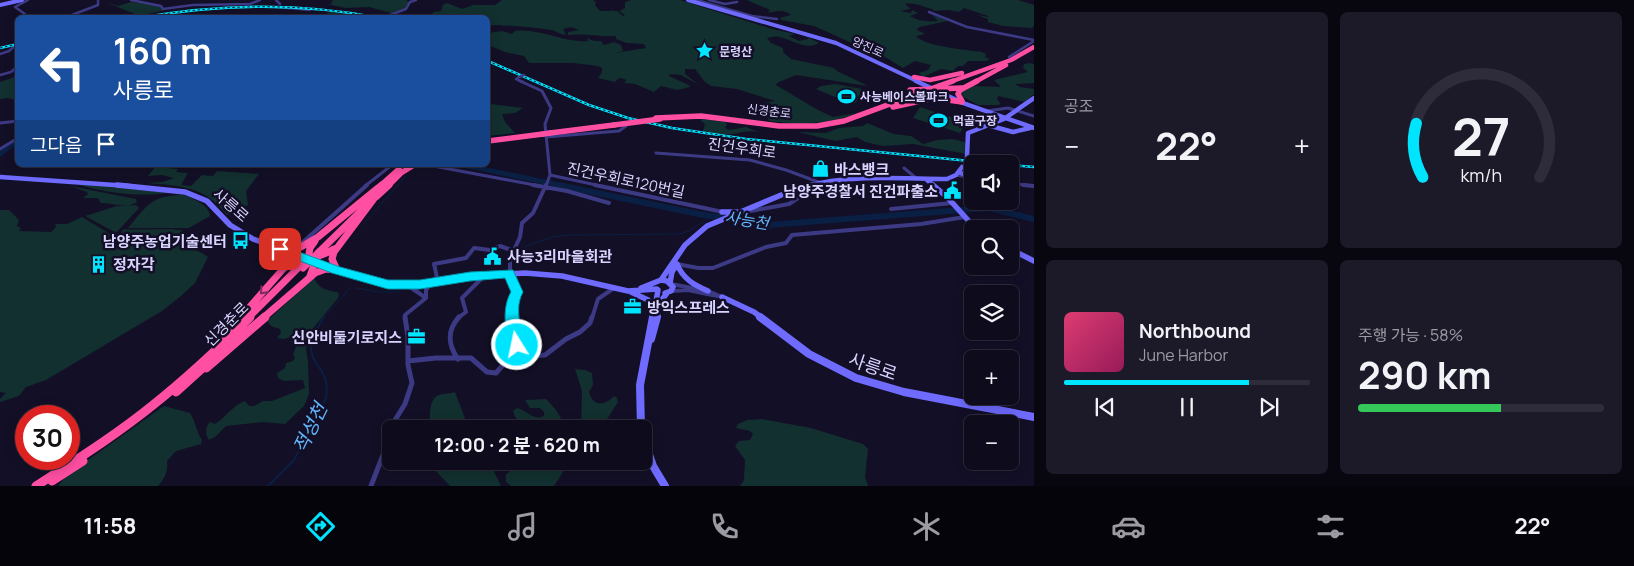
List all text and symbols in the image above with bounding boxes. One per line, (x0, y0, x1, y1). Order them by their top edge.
text: 160 m (113, 27, 212, 75)
street label: 양진로 (849, 32, 887, 62)
icon: left (30, 35, 95, 100)
place icon: 문령산 (695, 41, 715, 61)
place label: 문령산 (719, 43, 752, 60)
text: 사릉로 (113, 75, 174, 105)
sports icon: 사능베이스볼파크 (836, 86, 856, 106)
place label: 사능베이스볼파크 (860, 88, 948, 105)
text: 공조 (1064, 95, 1093, 117)
street label: 신경춘로 (746, 100, 792, 122)
text: 27 (1452, 101, 1510, 172)
sports icon: 먹골구장 (929, 110, 949, 130)
place label: 먹골구장 (953, 112, 997, 129)
text: 22° (1155, 119, 1218, 171)
text: − (1064, 127, 1079, 165)
text: + (1294, 127, 1310, 165)
icon: arrive (92, 130, 120, 158)
text: 그다음 (30, 132, 82, 158)
street label: 진건우회로 (706, 133, 778, 163)
map controls (964, 155, 1019, 470)
button: sound (964, 155, 1019, 210)
street label: 진건우회로120번길 (565, 157, 687, 203)
shop icon: 바스뱅크 (810, 159, 830, 179)
place label: 바스뱅크 (834, 159, 889, 180)
text: km/h (1460, 163, 1502, 187)
place label: 남양주경찰서 진건파출소 (783, 181, 938, 202)
public building icon: 남양주경찰서 진건파출소 (942, 181, 962, 201)
street label: 사릉로 (208, 183, 254, 227)
water label: 사능천 (723, 206, 773, 235)
button: search (964, 220, 1019, 275)
pin (259, 228, 301, 270)
place label: 남양주농업기술센터 (103, 231, 227, 252)
bus stop icon: 남양주농업기술센터 (231, 231, 251, 251)
icon: arrive (266, 235, 294, 263)
public building icon: 사능3리마을회관 (483, 246, 503, 266)
place label: 사능3리마을회관 (507, 246, 613, 267)
building icon: 정자각 (89, 254, 109, 274)
place label: 정자각 (113, 254, 155, 275)
one-way arrow (260, 285, 269, 294)
button: layers (964, 285, 1019, 340)
street label: 신경춘로 (199, 297, 253, 351)
office icon: 방익스프레스 (623, 297, 643, 317)
place label: 방익스프레스 (647, 297, 730, 318)
position arrow (490, 318, 542, 370)
text: Northbound (1139, 318, 1251, 344)
text: 주행 가능 · 58% (1358, 324, 1463, 346)
place label: 신안비둘기로지스 (292, 327, 402, 348)
office icon: 신안비둘기로지스 (406, 327, 426, 347)
text: June Harbor (1139, 344, 1228, 366)
street label: 사릉로 (846, 347, 900, 385)
text: 290 km (1358, 348, 1491, 400)
button: + (964, 350, 1019, 405)
icon: previous (1091, 393, 1119, 421)
icon: pause (1173, 393, 1201, 421)
icon: next (1255, 393, 1283, 421)
water label: 적성천 (287, 397, 334, 457)
speed limit sign: 30 (15, 405, 80, 470)
button: − (964, 415, 1019, 470)
text: 12:00 · 2 분 · 620 m (434, 432, 600, 458)
icon: directions (303, 509, 338, 544)
icon: music (505, 509, 540, 544)
icon: phone (707, 509, 742, 544)
icon: climate (909, 509, 944, 544)
icon: car (1111, 509, 1146, 544)
icon: filters (1313, 509, 1348, 544)
text: 11:58 (83, 511, 137, 541)
text: 22° (1514, 511, 1551, 541)

